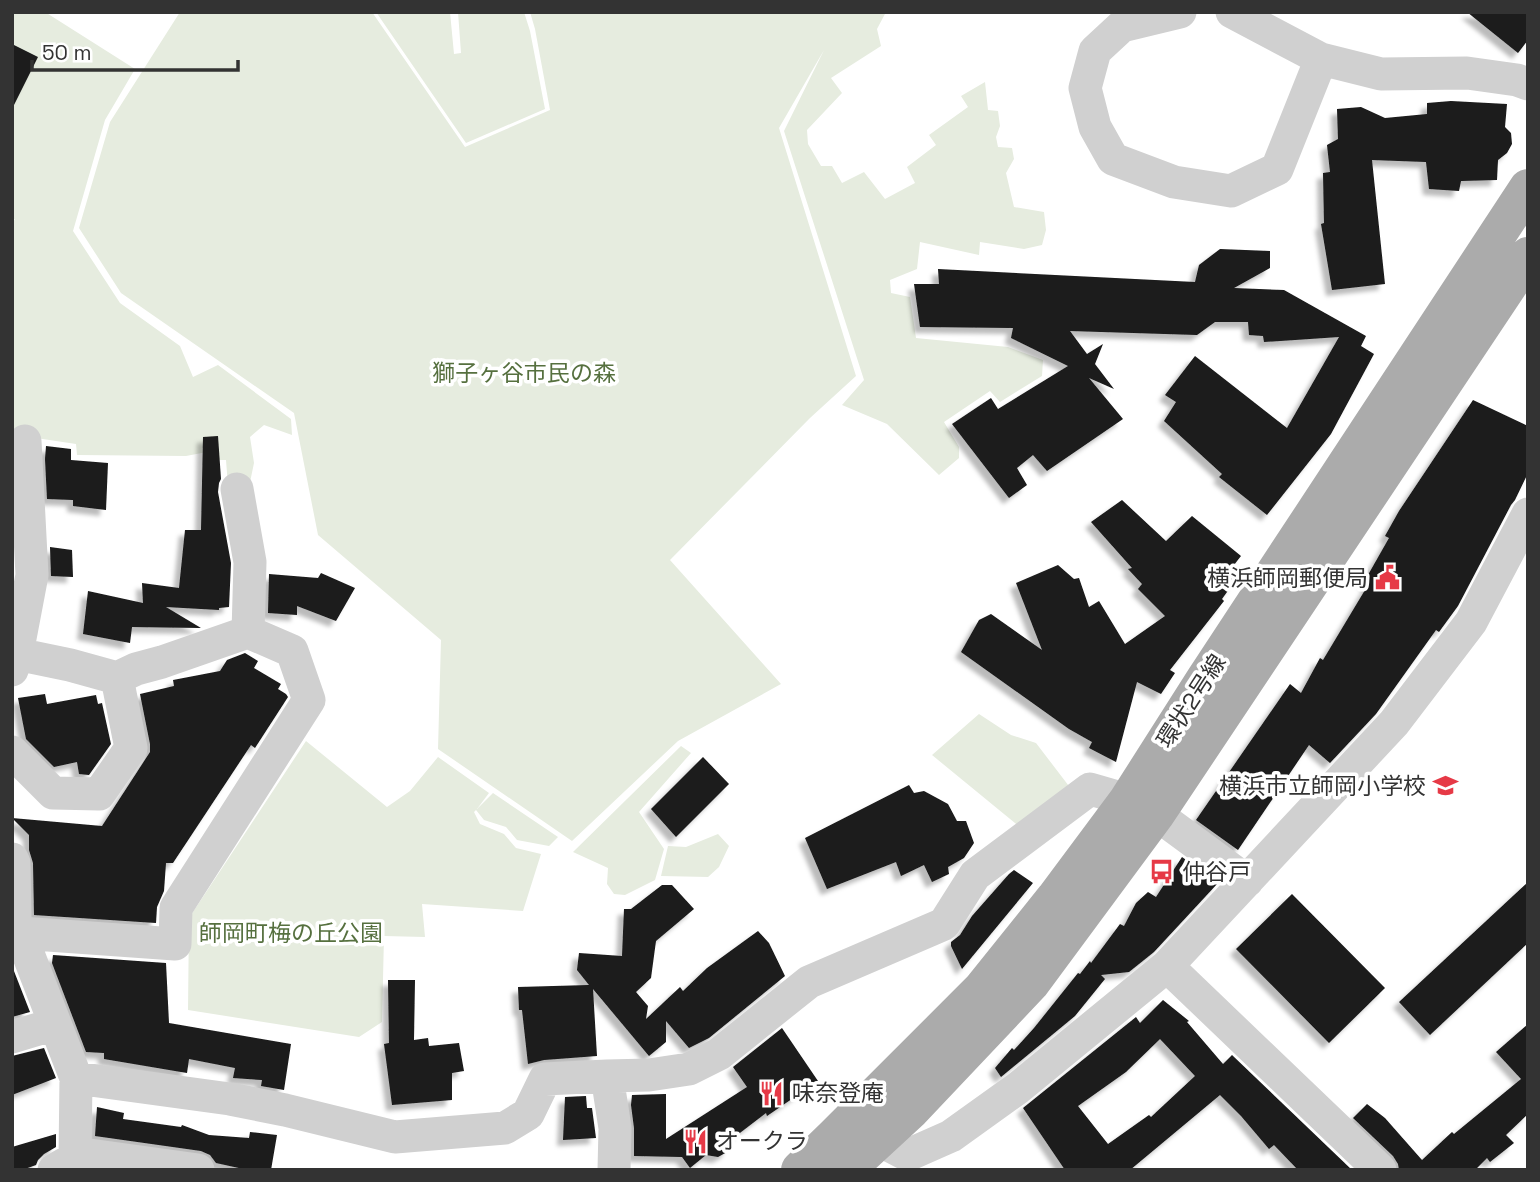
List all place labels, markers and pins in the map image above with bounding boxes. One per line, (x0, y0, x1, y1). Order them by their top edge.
place label: 横浜師岡郵便局 (1207, 563, 1368, 593)
public building icon: 横浜師岡郵便局 (1374, 564, 1402, 592)
place label: 横浜市立師岡小学校 (1219, 771, 1426, 801)
school or university icon: 横浜市立師岡小学校 (1432, 772, 1460, 800)
place label: 仲谷戸 (1182, 857, 1251, 887)
bus stop icon: 仲谷戸 (1148, 858, 1176, 886)
place label: 味奈登庵 (792, 1078, 884, 1108)
restaurant icon: 味奈登庵 (758, 1079, 786, 1107)
place label: オークラ (716, 1126, 808, 1156)
restaurant icon: オークラ (682, 1127, 710, 1155)

